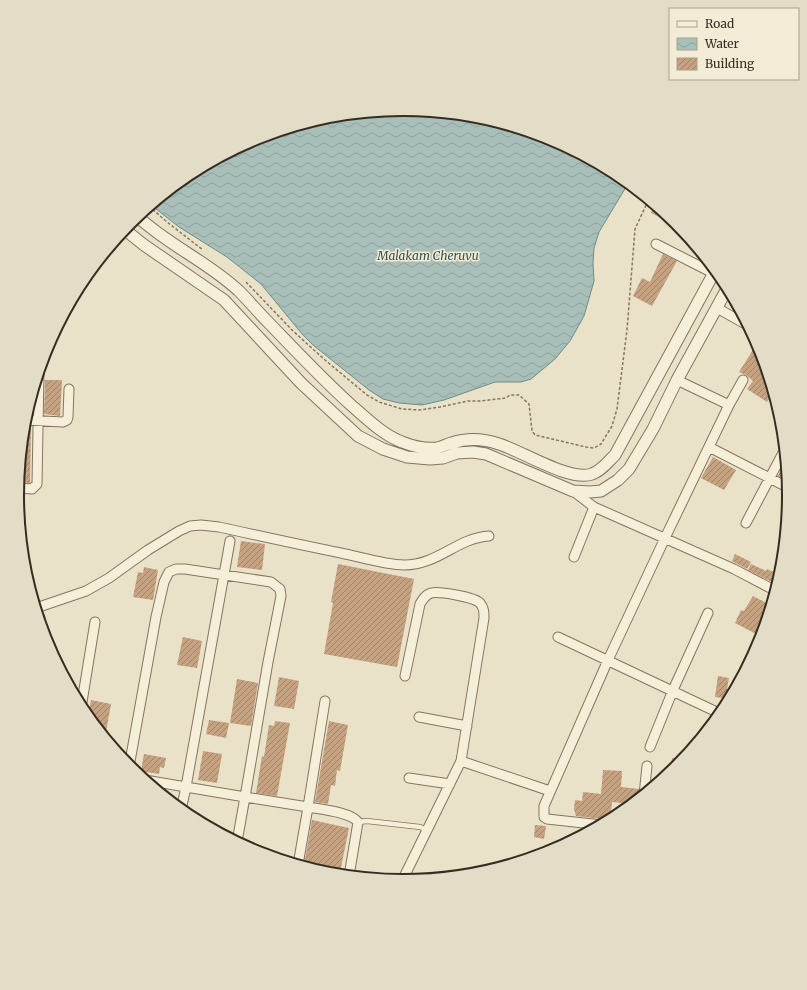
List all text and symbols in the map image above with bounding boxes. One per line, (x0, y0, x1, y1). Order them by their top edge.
legend (669, 8, 799, 80)
text: Road (705, 16, 734, 31)
text: Water (704, 36, 740, 51)
text: Building (705, 56, 755, 71)
water label: Malakam Cheruvu (376, 248, 479, 263)

